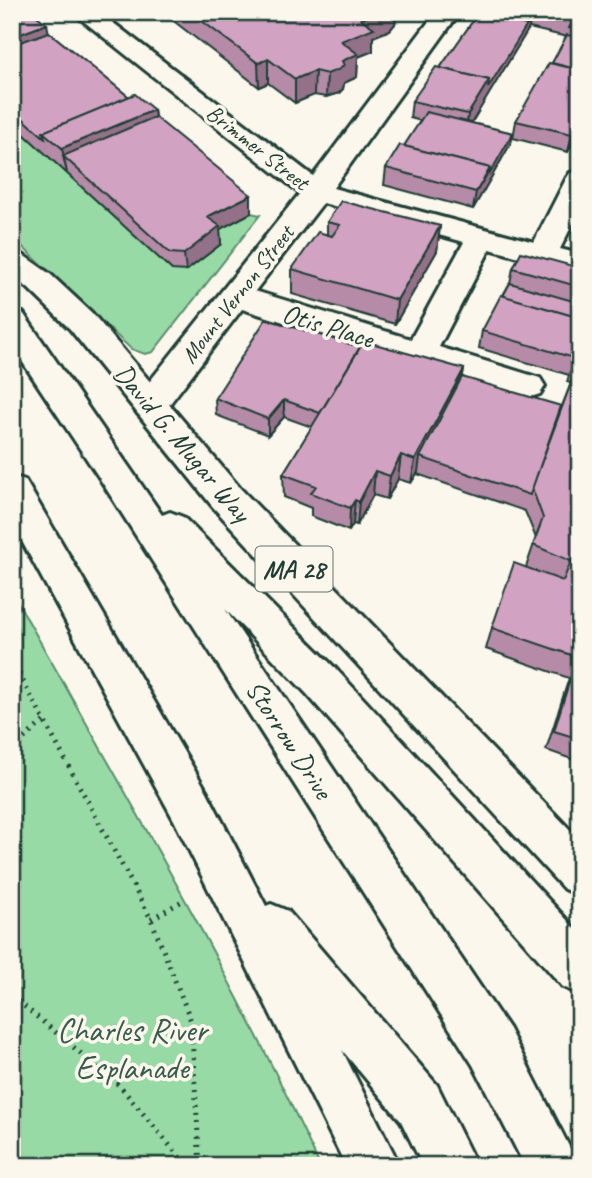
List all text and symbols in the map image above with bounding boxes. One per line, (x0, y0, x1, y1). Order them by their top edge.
street label: Brimmer Street (200, 98, 317, 198)
street label: Mount Vernon Street (175, 218, 302, 369)
street label: Otis Place (278, 295, 379, 356)
street label: David G. Mugar Way (106, 356, 261, 530)
road number: MA 28 (256, 547, 332, 592)
street label: Storrow Drive (238, 673, 342, 807)
park label: Charles River Esplanade (57, 1009, 210, 1089)

